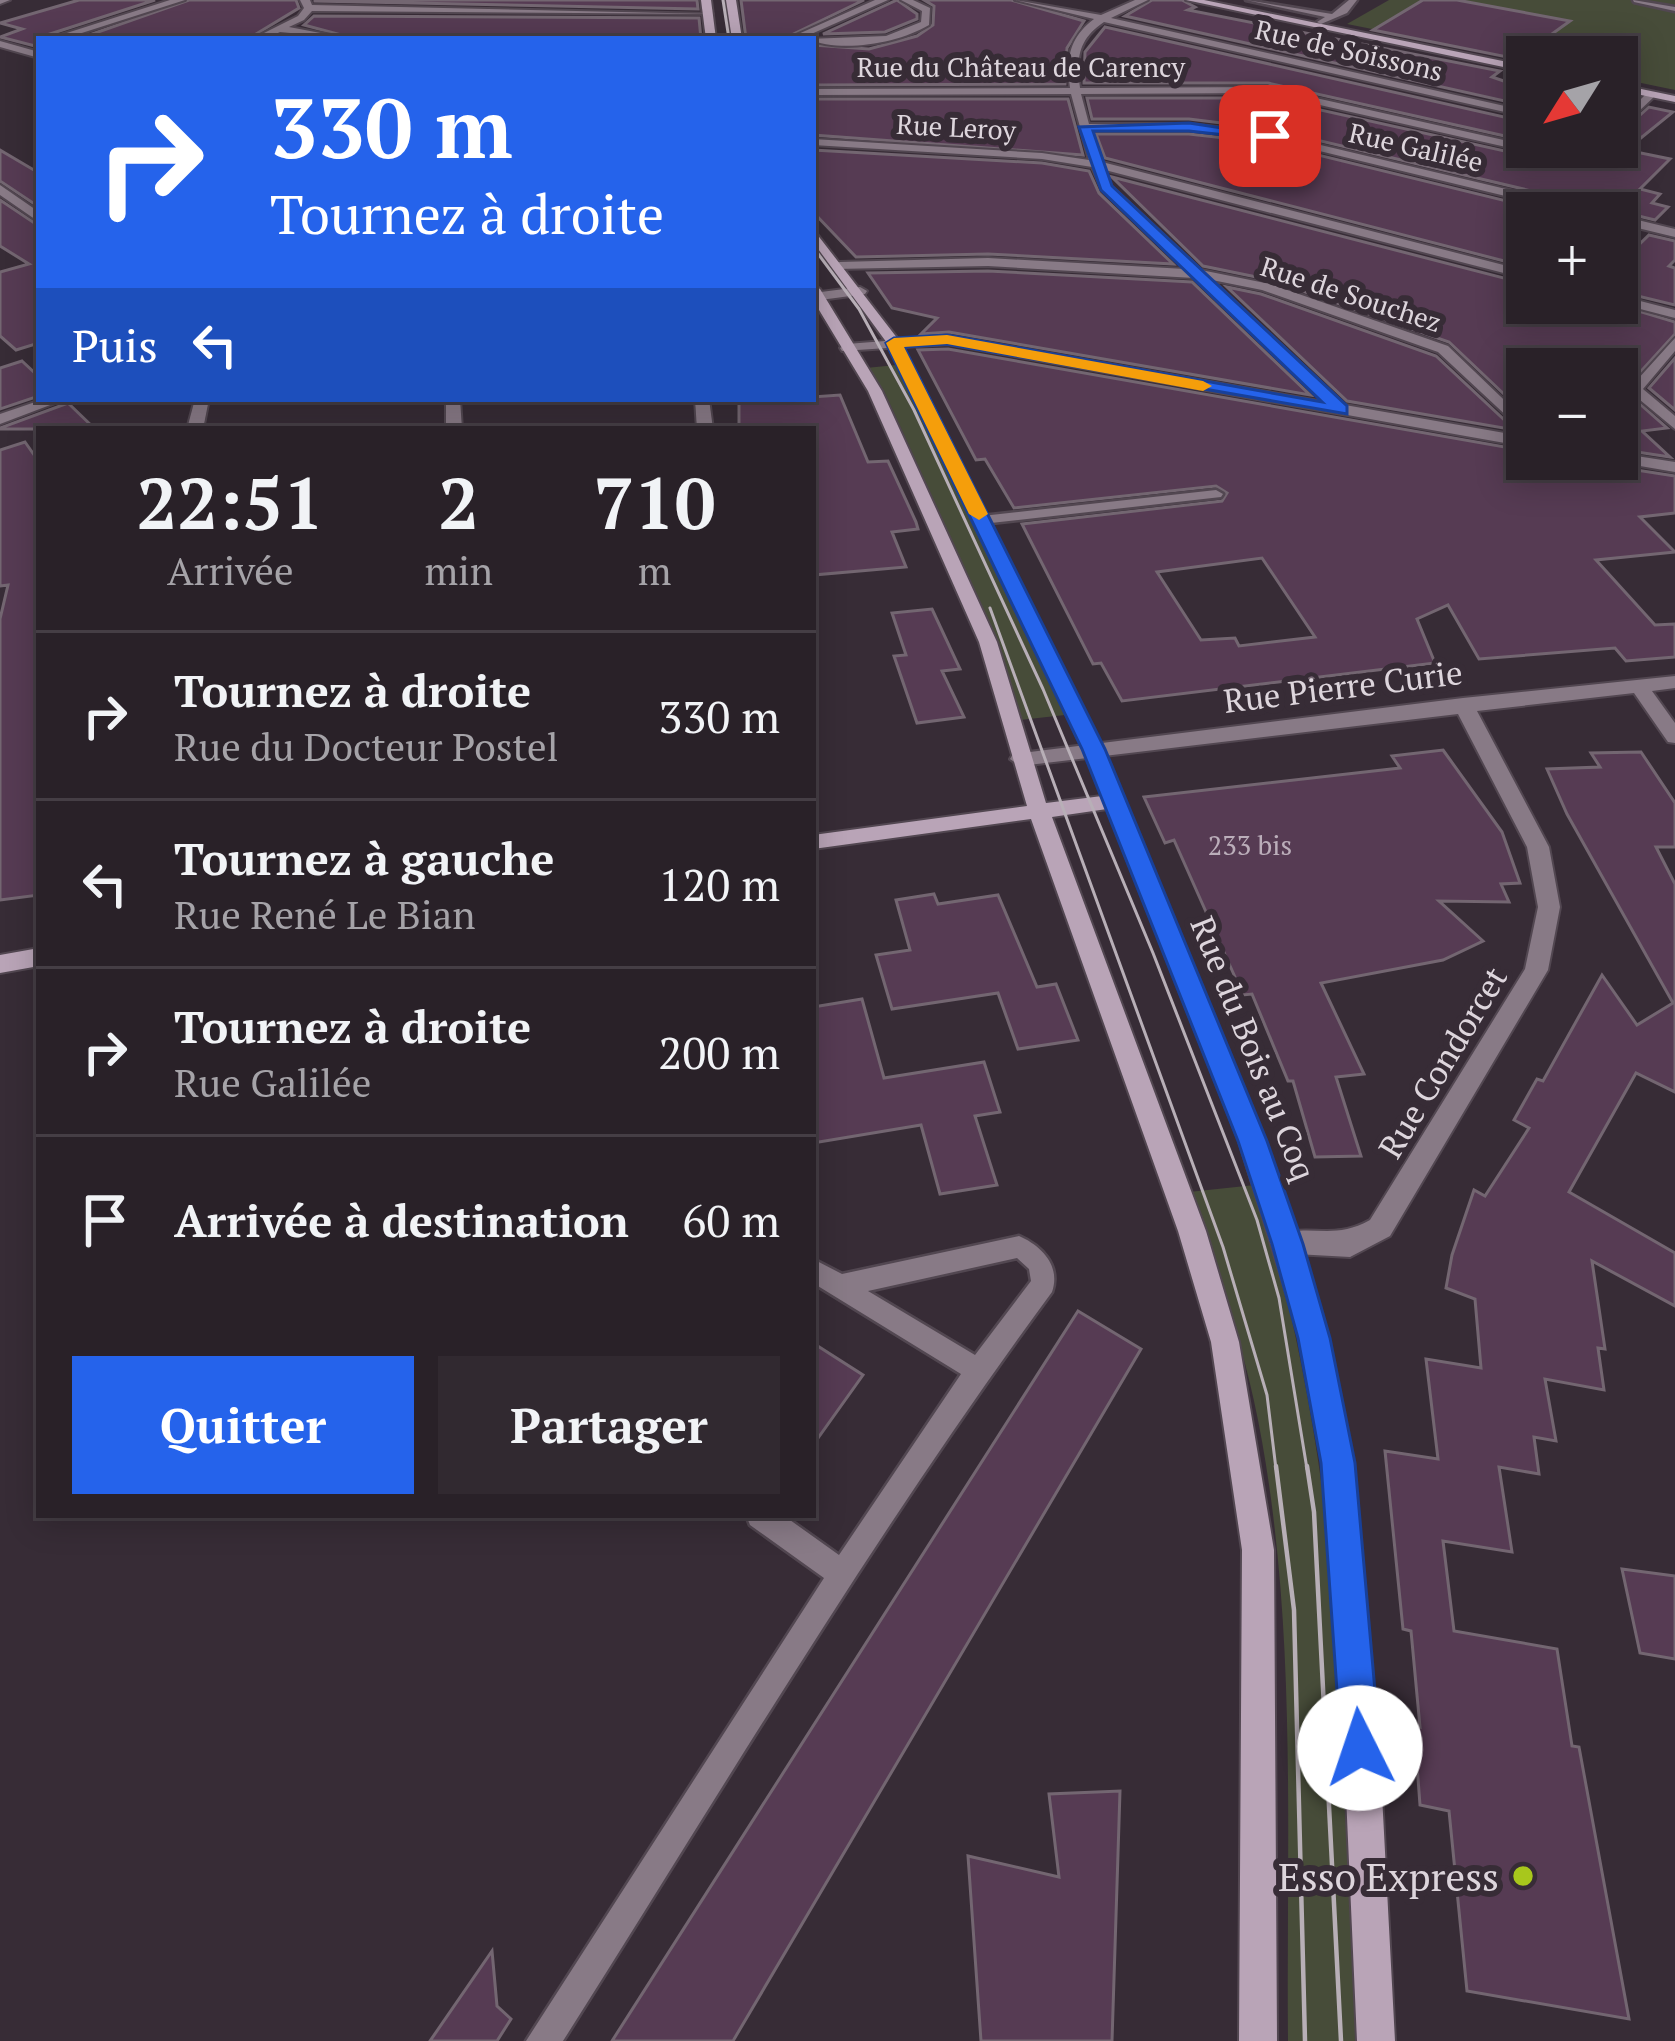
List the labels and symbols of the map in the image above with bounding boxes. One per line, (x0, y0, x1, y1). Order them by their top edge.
street label: Rue de Soissons (1252, 11, 1446, 89)
north arrow (1506, 36, 1638, 168)
street label: Rue du Château de Carency (857, 49, 1186, 85)
pin (1219, 85, 1321, 187)
street label: Rue Leroy (895, 106, 1017, 148)
street label: Rue Galilée (1345, 114, 1487, 180)
street label: Rue de Souchez (1256, 248, 1446, 340)
street label: Rue Pierre Curie (1221, 650, 1465, 722)
house number: 233 bis (1208, 827, 1292, 863)
street label: Rue du Bois au Coq (1181, 910, 1327, 1186)
street label: Rue Condorcet (1368, 958, 1516, 1166)
position arrow (1297, 1685, 1423, 1811)
place label: Esso Express (1278, 1850, 1499, 1902)
marker: Esso Express (1510, 1863, 1536, 1889)

